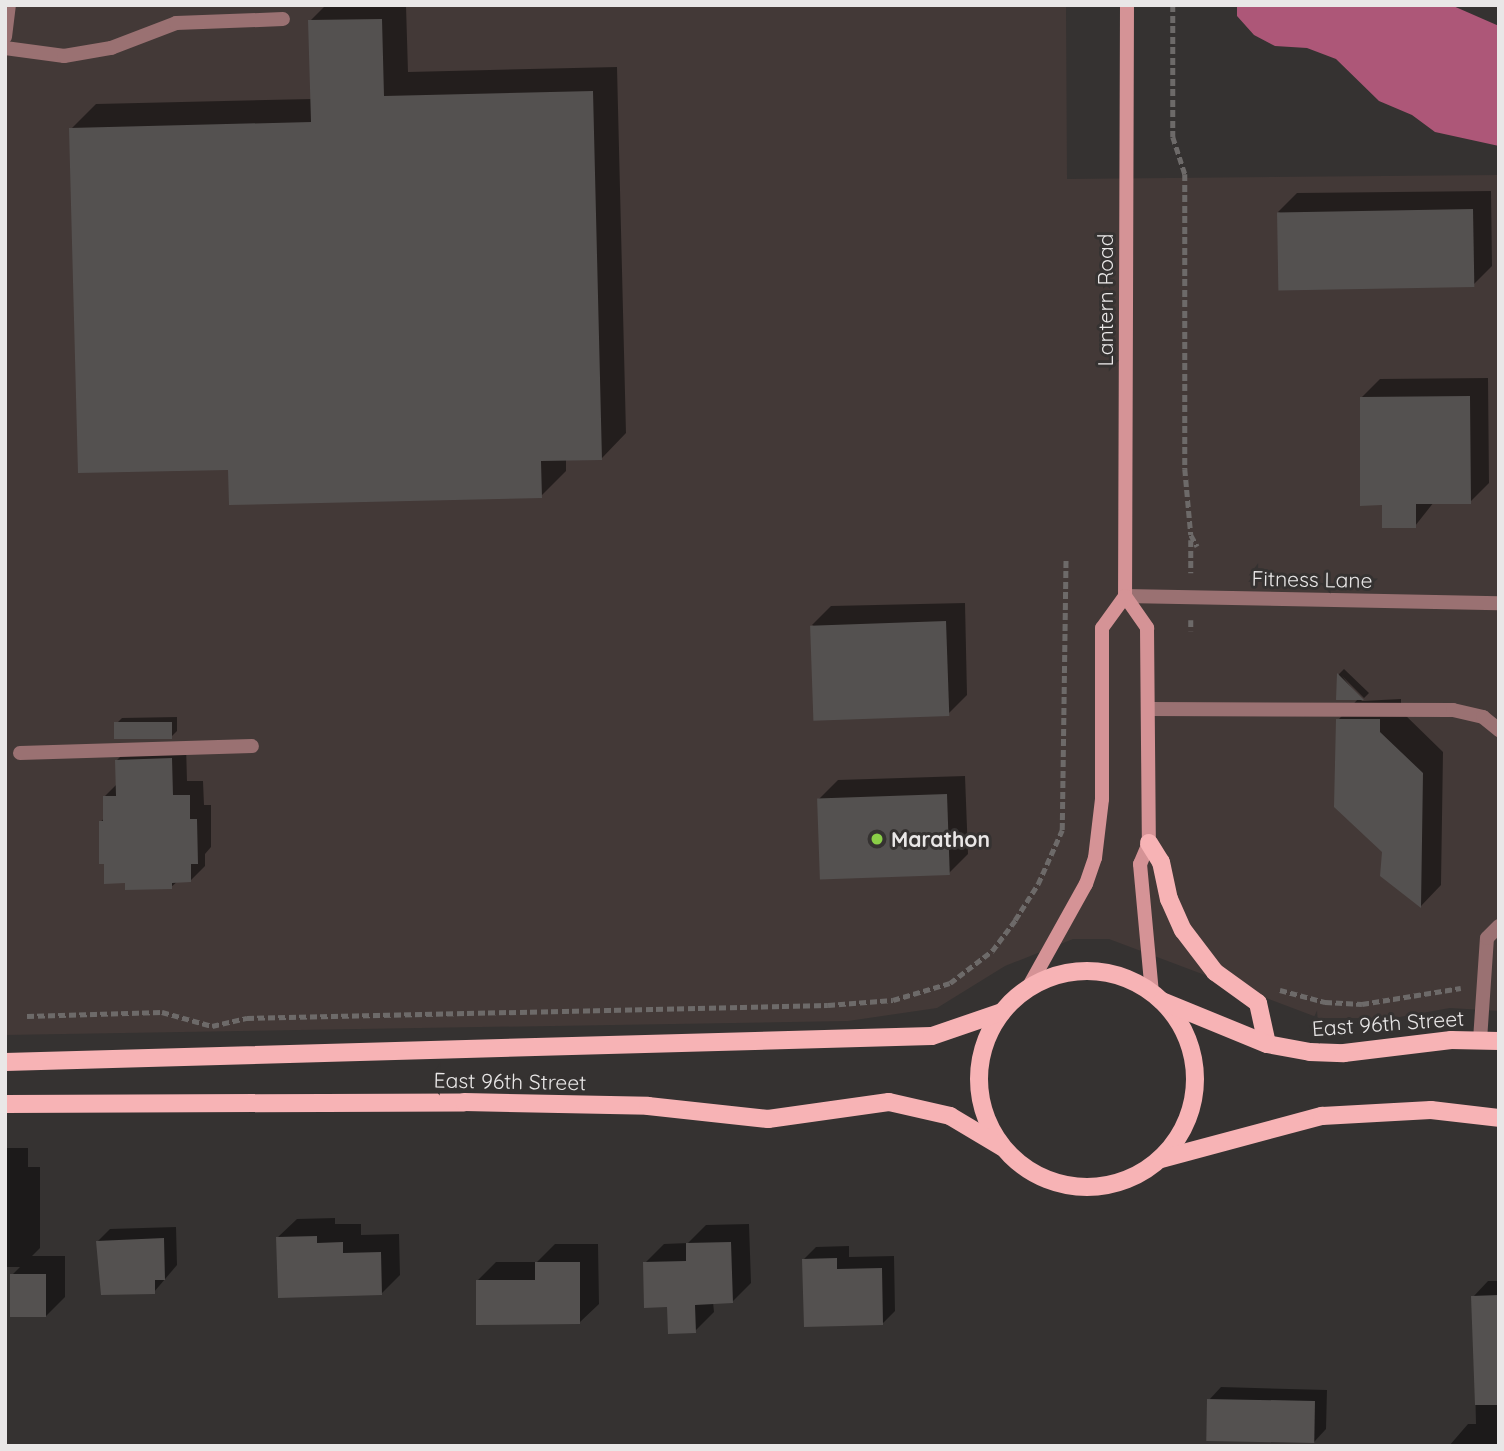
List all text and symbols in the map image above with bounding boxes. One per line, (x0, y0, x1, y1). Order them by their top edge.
street label: Lantern Road (1092, 234, 1118, 366)
street label: Fitness Lane (1251, 565, 1373, 593)
place label: Marathon (891, 826, 990, 852)
marker: Marathon (869, 831, 885, 847)
street label: East 96th Street (1311, 1005, 1465, 1041)
street label: East 96th Street (434, 1067, 586, 1095)

